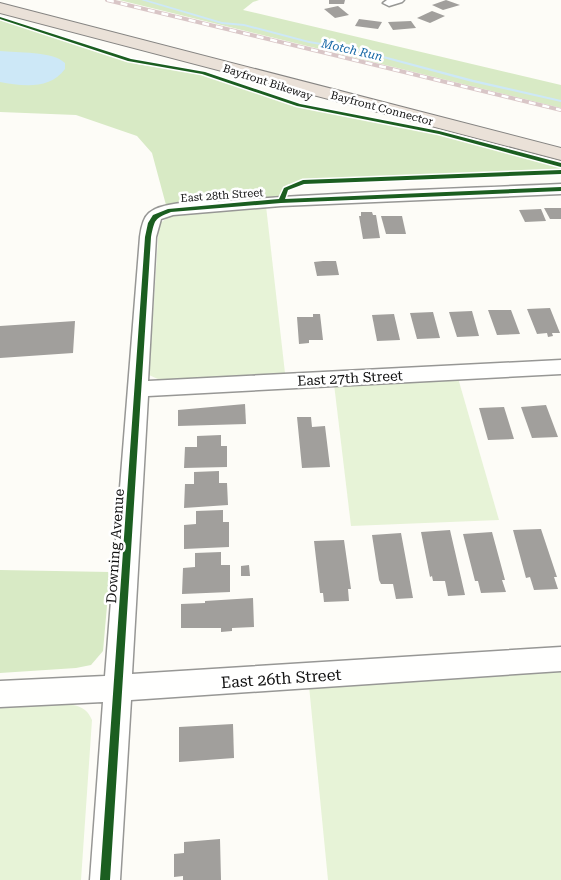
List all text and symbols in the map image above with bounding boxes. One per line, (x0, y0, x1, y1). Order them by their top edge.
water label: Motch Run (319, 36, 384, 64)
street label: Bayfront Bikeway (221, 62, 315, 103)
street label: Bayfront Connector (329, 89, 435, 129)
street label: East 28th Street (180, 186, 264, 205)
street label: East 27th Street (297, 367, 403, 389)
street label: Downing Avenue (103, 488, 127, 604)
street label: East 26th Street (220, 665, 342, 692)

